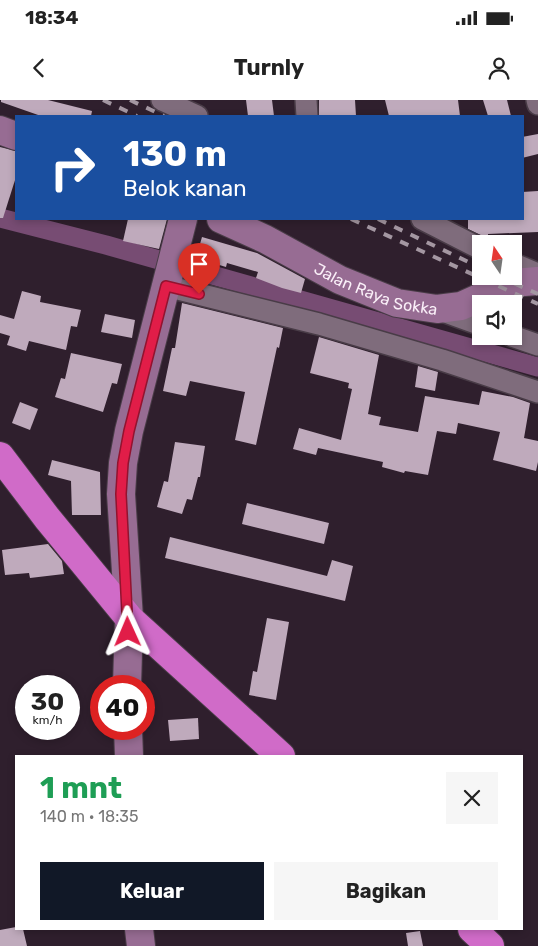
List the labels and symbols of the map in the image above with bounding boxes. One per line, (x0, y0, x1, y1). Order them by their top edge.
north arrow (472, 235, 522, 285)
pin (178, 243, 220, 294)
street label: Jalan Raya Sokka (311, 259, 439, 319)
position arrow (101, 605, 153, 657)
speed limit sign: 40 (90, 675, 155, 740)

